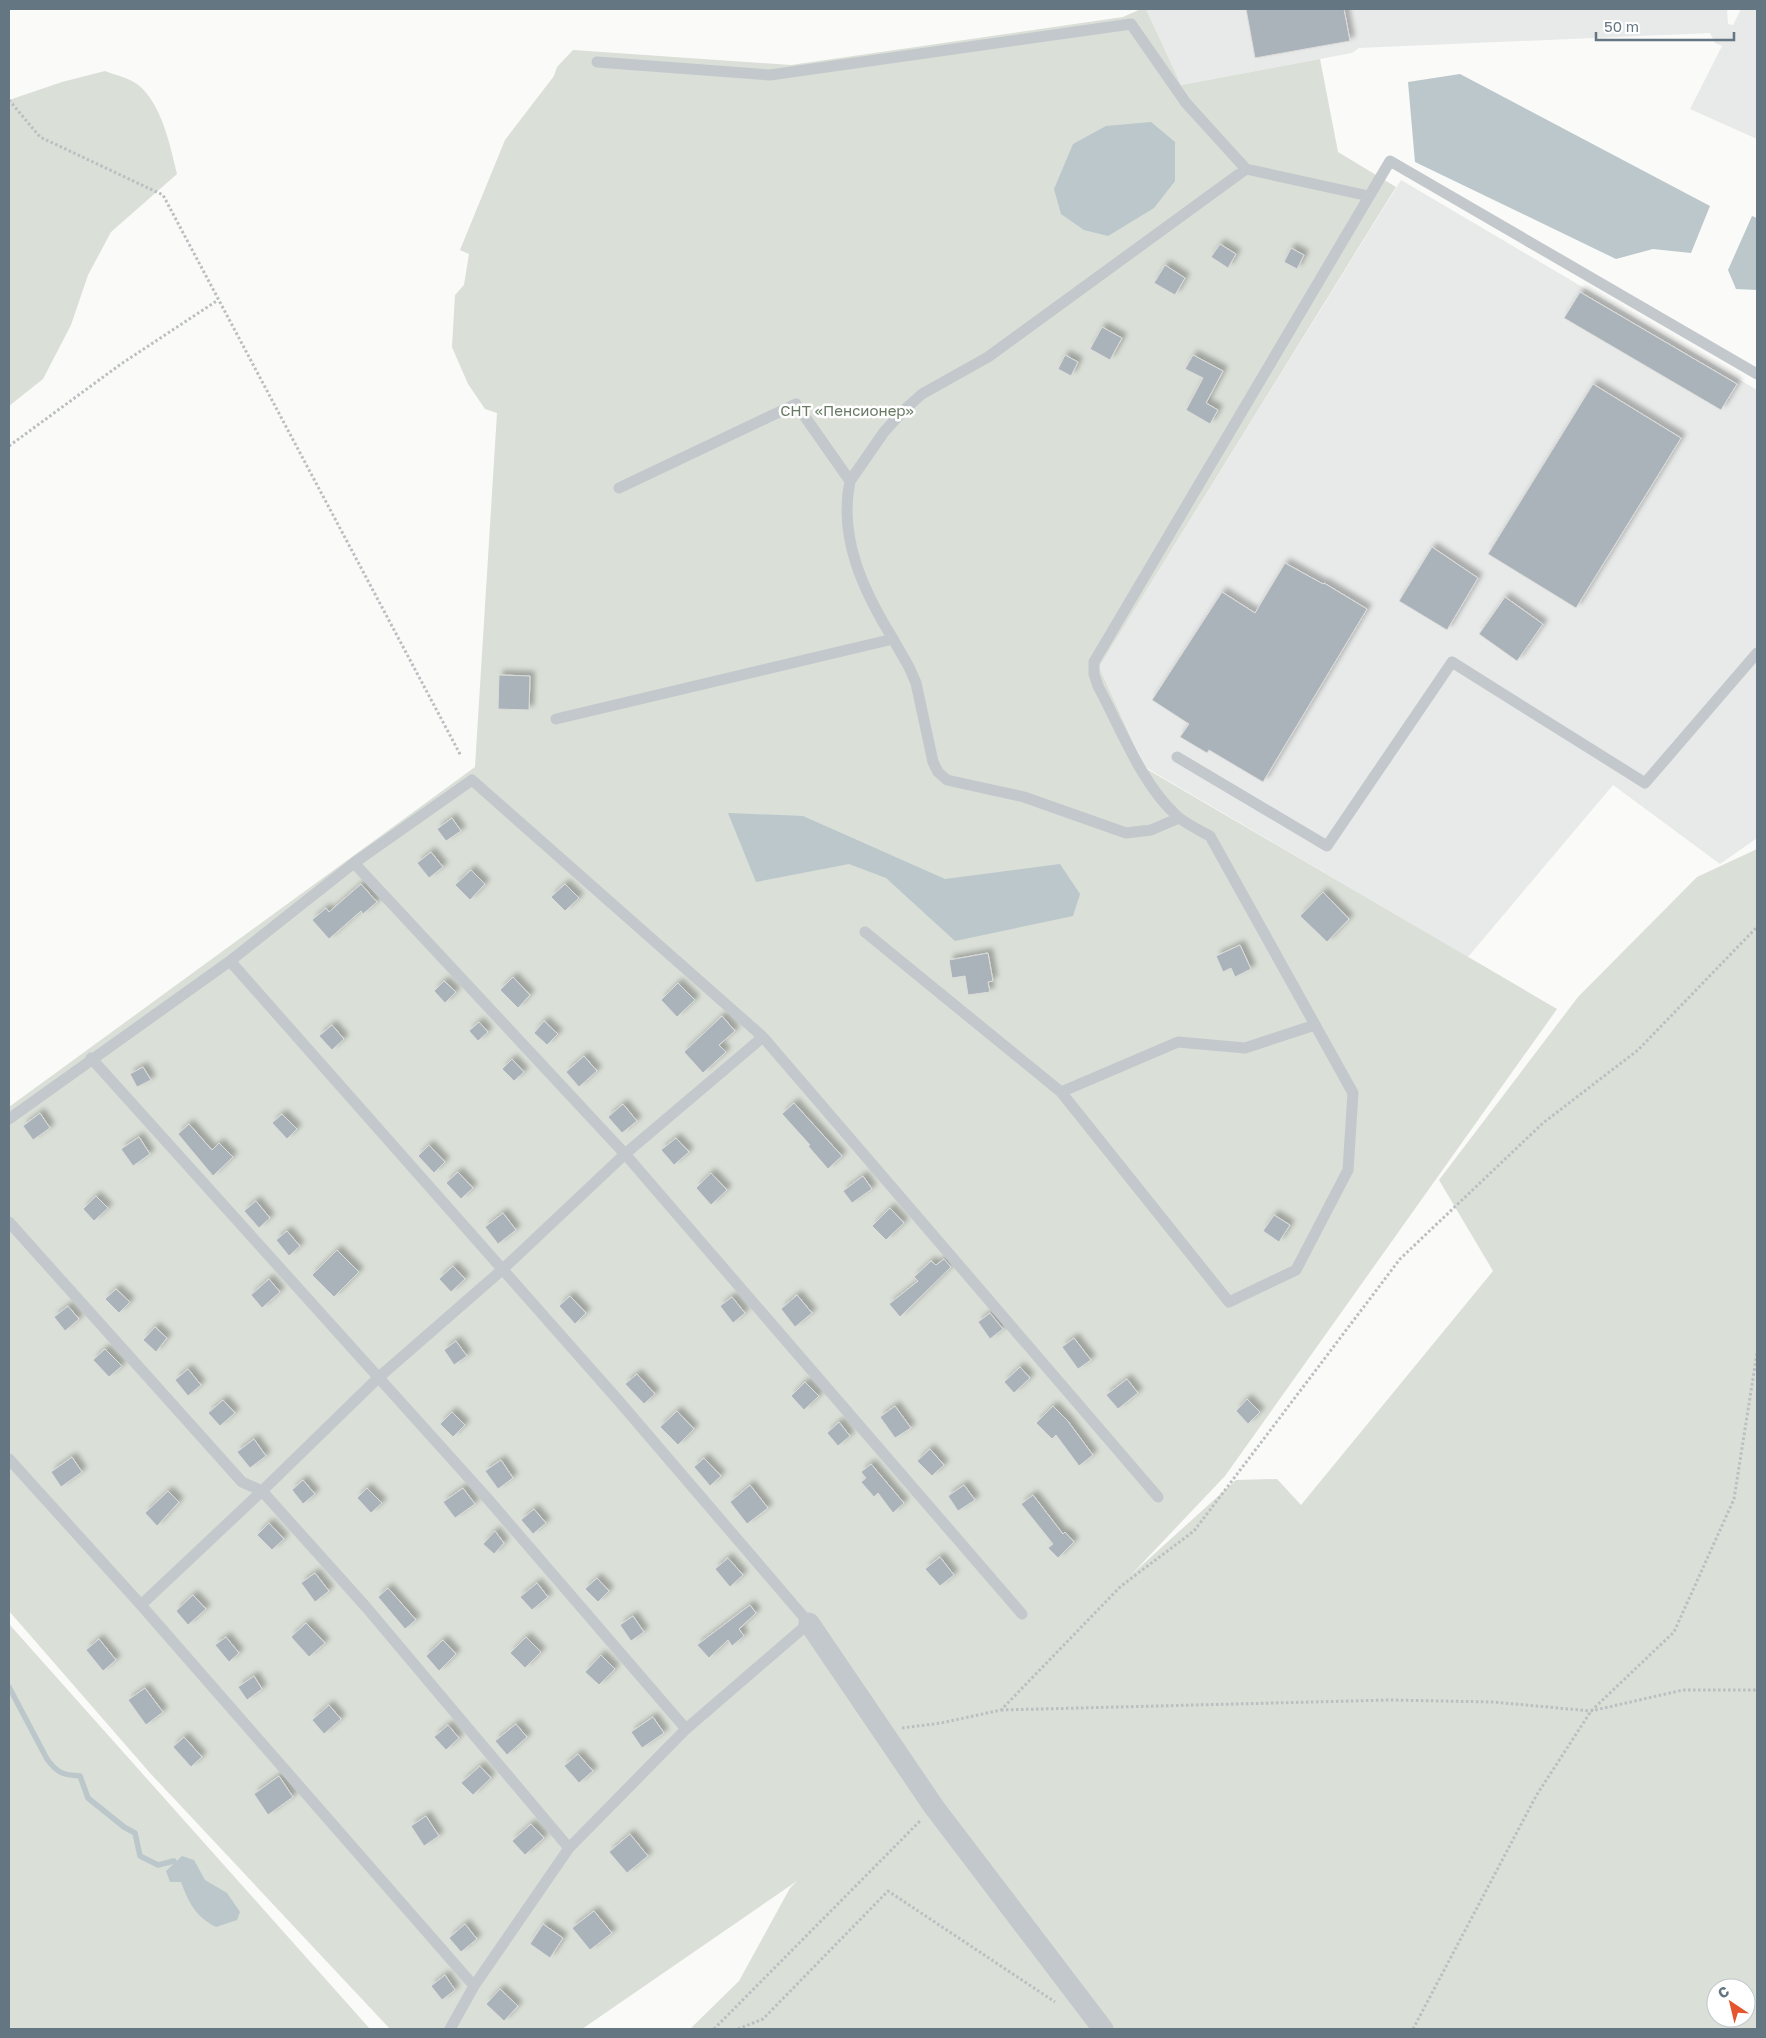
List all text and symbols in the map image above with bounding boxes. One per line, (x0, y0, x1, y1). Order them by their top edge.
scale bar (1596, 10, 1734, 42)
text: 50 m (1604, 17, 1639, 35)
park label: СНТ «Пенсионер» (780, 401, 914, 419)
north arrow (1706, 1978, 1756, 2028)
text: С (1714, 1982, 1732, 2002)

